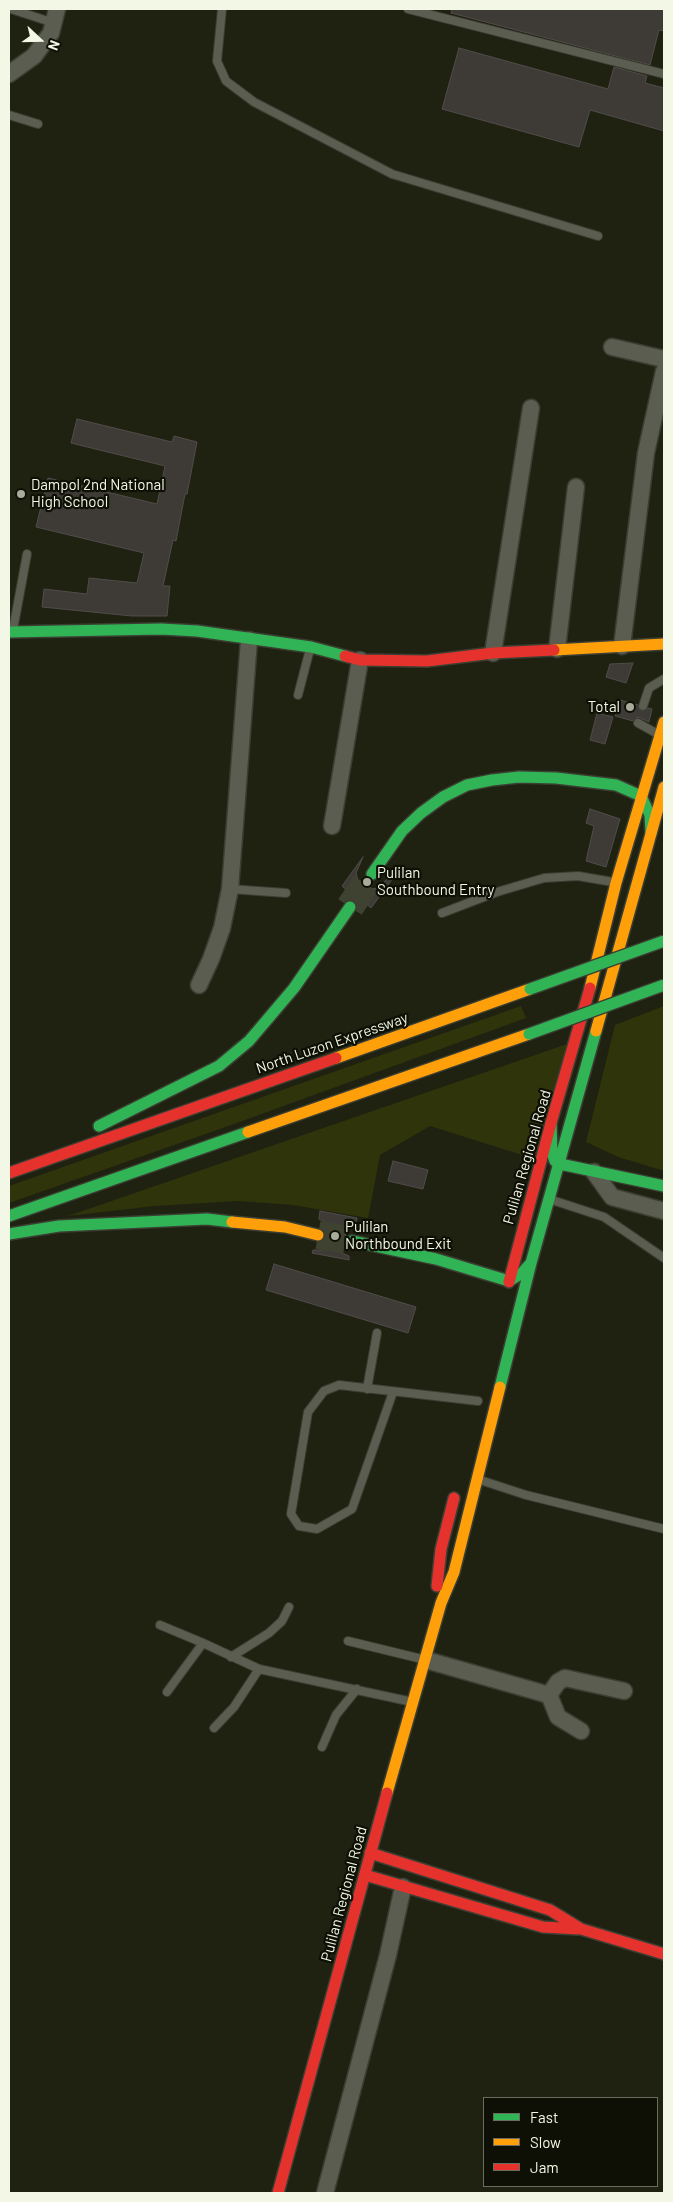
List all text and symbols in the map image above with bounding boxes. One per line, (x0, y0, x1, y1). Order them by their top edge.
north arrow (15, 15, 65, 65)
text: N (45, 38, 64, 53)
place label: Dampol 2nd National High School (31, 476, 165, 511)
marker: Dampol 2nd National High School (15, 488, 27, 500)
place label: Total (588, 698, 620, 716)
marker: Total (624, 701, 636, 713)
place label: Pulilan Southbound Entry (377, 864, 494, 899)
marker: Pulilan Southbound Entry (361, 876, 373, 888)
street label: North Luzon Expressway (254, 1009, 410, 1077)
street label: Pulilan Regional Road (499, 1088, 555, 1226)
place label: Pulilan Northbound Exit (345, 1218, 451, 1253)
marker: Pulilan Northbound Exit (329, 1230, 341, 1242)
street label: Pulilan Regional Road (317, 1825, 371, 1963)
legend (483, 2097, 658, 2187)
text: Fast (530, 2108, 558, 2126)
text: Slow (530, 2133, 561, 2151)
text: Jam (530, 2158, 559, 2176)

